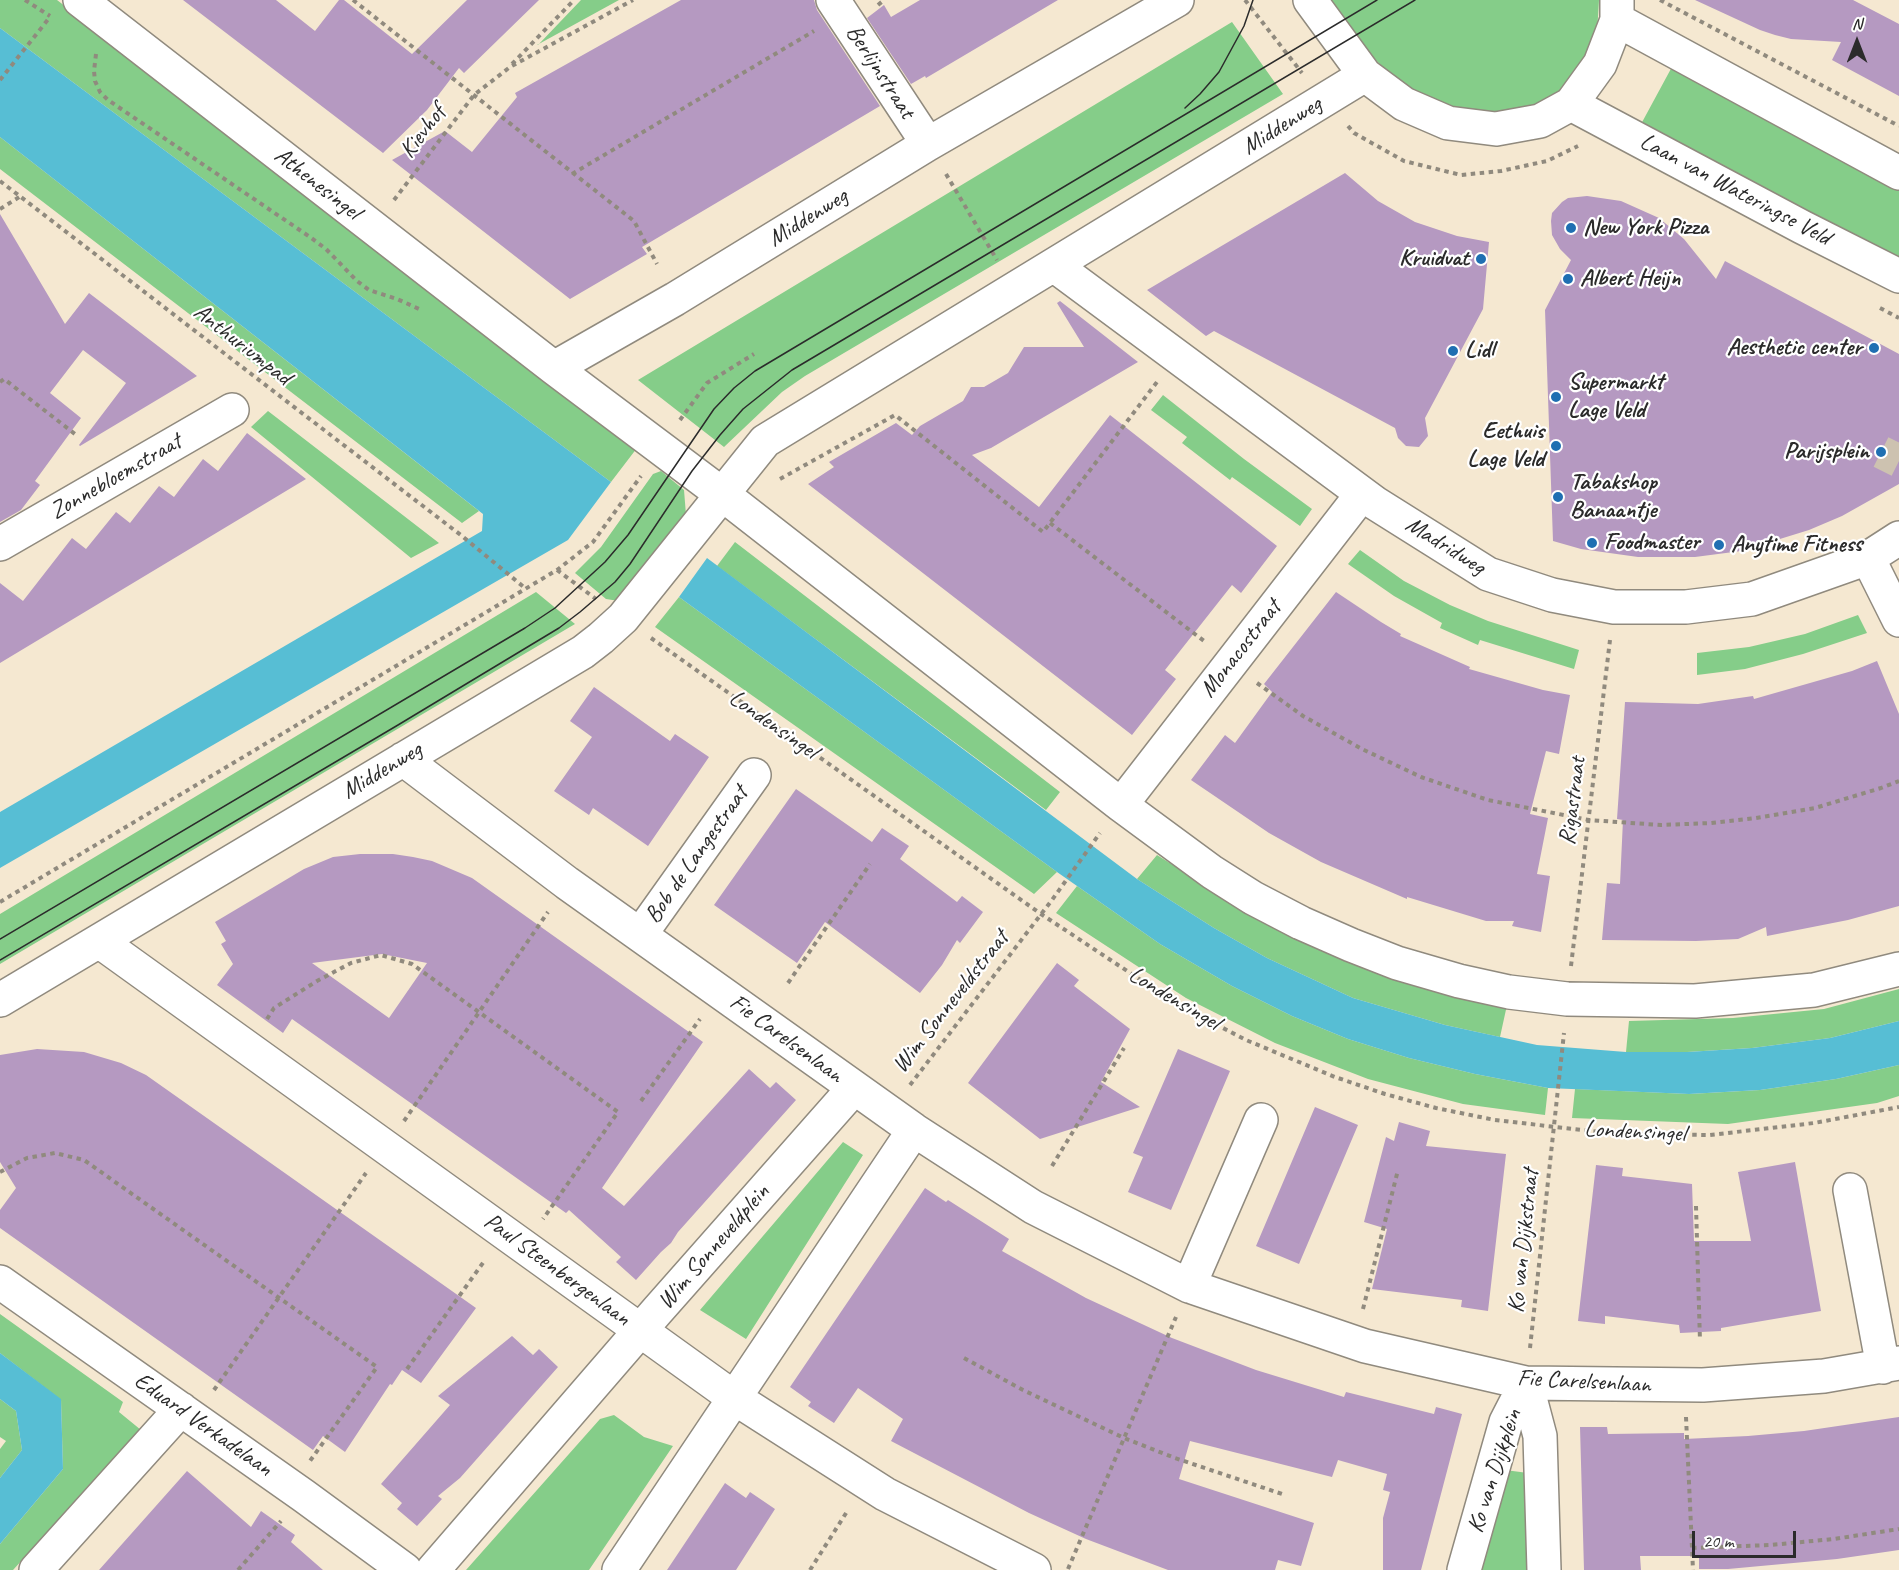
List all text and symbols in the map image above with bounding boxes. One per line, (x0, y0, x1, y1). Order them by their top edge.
north arrow (1827, 12, 1887, 72)
text: N (1852, 14, 1862, 34)
street label: Berlijnstraat (839, 20, 921, 124)
street label: Middenweg (1237, 90, 1327, 162)
street label: Kievhof (394, 100, 452, 164)
street label: Laan van Wateringse Veld (1635, 128, 1835, 252)
street label: Athenesingel (268, 141, 366, 227)
street label: Middenweg (763, 182, 853, 254)
place label: New York Pizza (1583, 214, 1708, 242)
marker: New York Pizza (1564, 221, 1578, 235)
place label: Kruidvat (1399, 245, 1469, 273)
marker: Kruidvat (1474, 252, 1488, 266)
place label: Albert Heijn (1580, 265, 1680, 293)
marker: Albert Heijn (1561, 272, 1575, 286)
street label: Anthuriumpad (187, 298, 297, 392)
place label: Aesthetic center (1727, 334, 1862, 362)
place label: Lidl (1465, 337, 1494, 365)
marker: Aesthetic center (1867, 341, 1881, 355)
marker: Lidl (1446, 344, 1460, 358)
place label: Supermarkt Lage Veld (1568, 369, 1663, 425)
marker: Supermarkt Lage Veld (1549, 390, 1563, 404)
place label: Eethuis Lage Veld (1467, 418, 1544, 474)
street label: Zonnebloemstraat (45, 428, 187, 526)
place label: Parijsplein (1784, 438, 1869, 466)
marker: Eethuis Lage Veld (1549, 439, 1563, 453)
marker: Parijsplein (1874, 445, 1888, 459)
place label: Tabakshop Banaantje (1570, 469, 1657, 525)
marker: Tabakshop Banaantje (1551, 490, 1565, 504)
street label: Madridweg (1400, 510, 1490, 582)
place label: Foodmaster (1604, 529, 1699, 557)
place label: Anytime Fitness (1731, 531, 1862, 559)
marker: Foodmaster (1585, 536, 1599, 550)
marker: Anytime Fitness (1712, 538, 1726, 552)
street label: Monacostraat (1194, 594, 1288, 704)
street label: Londensingel (723, 684, 823, 766)
street label: Middenweg (337, 736, 427, 806)
street label: Rigastraat (1553, 755, 1593, 847)
street label: Bob de Langestraat (639, 781, 755, 929)
street label: Wim Sonneveldstraat (886, 925, 1016, 1079)
street label: Londensingel (1123, 960, 1225, 1038)
street label: Fie Carelsenlaan (724, 988, 848, 1090)
street label: Londensingel (1584, 1115, 1686, 1149)
street label: Ko van Dijkstraat (1502, 1168, 1546, 1314)
street label: Wim Sonneveldplein (652, 1179, 776, 1315)
street label: Paul Steenbergenlaan (478, 1207, 636, 1333)
street label: Fie Carelsenlaan (1517, 1364, 1651, 1400)
street label: Eduard Verkadelaan (128, 1367, 278, 1483)
street label: Ko van Dijkplein (1461, 1405, 1529, 1537)
scale bar (1695, 1519, 1798, 1557)
text: 20 m (1703, 1530, 1734, 1552)

